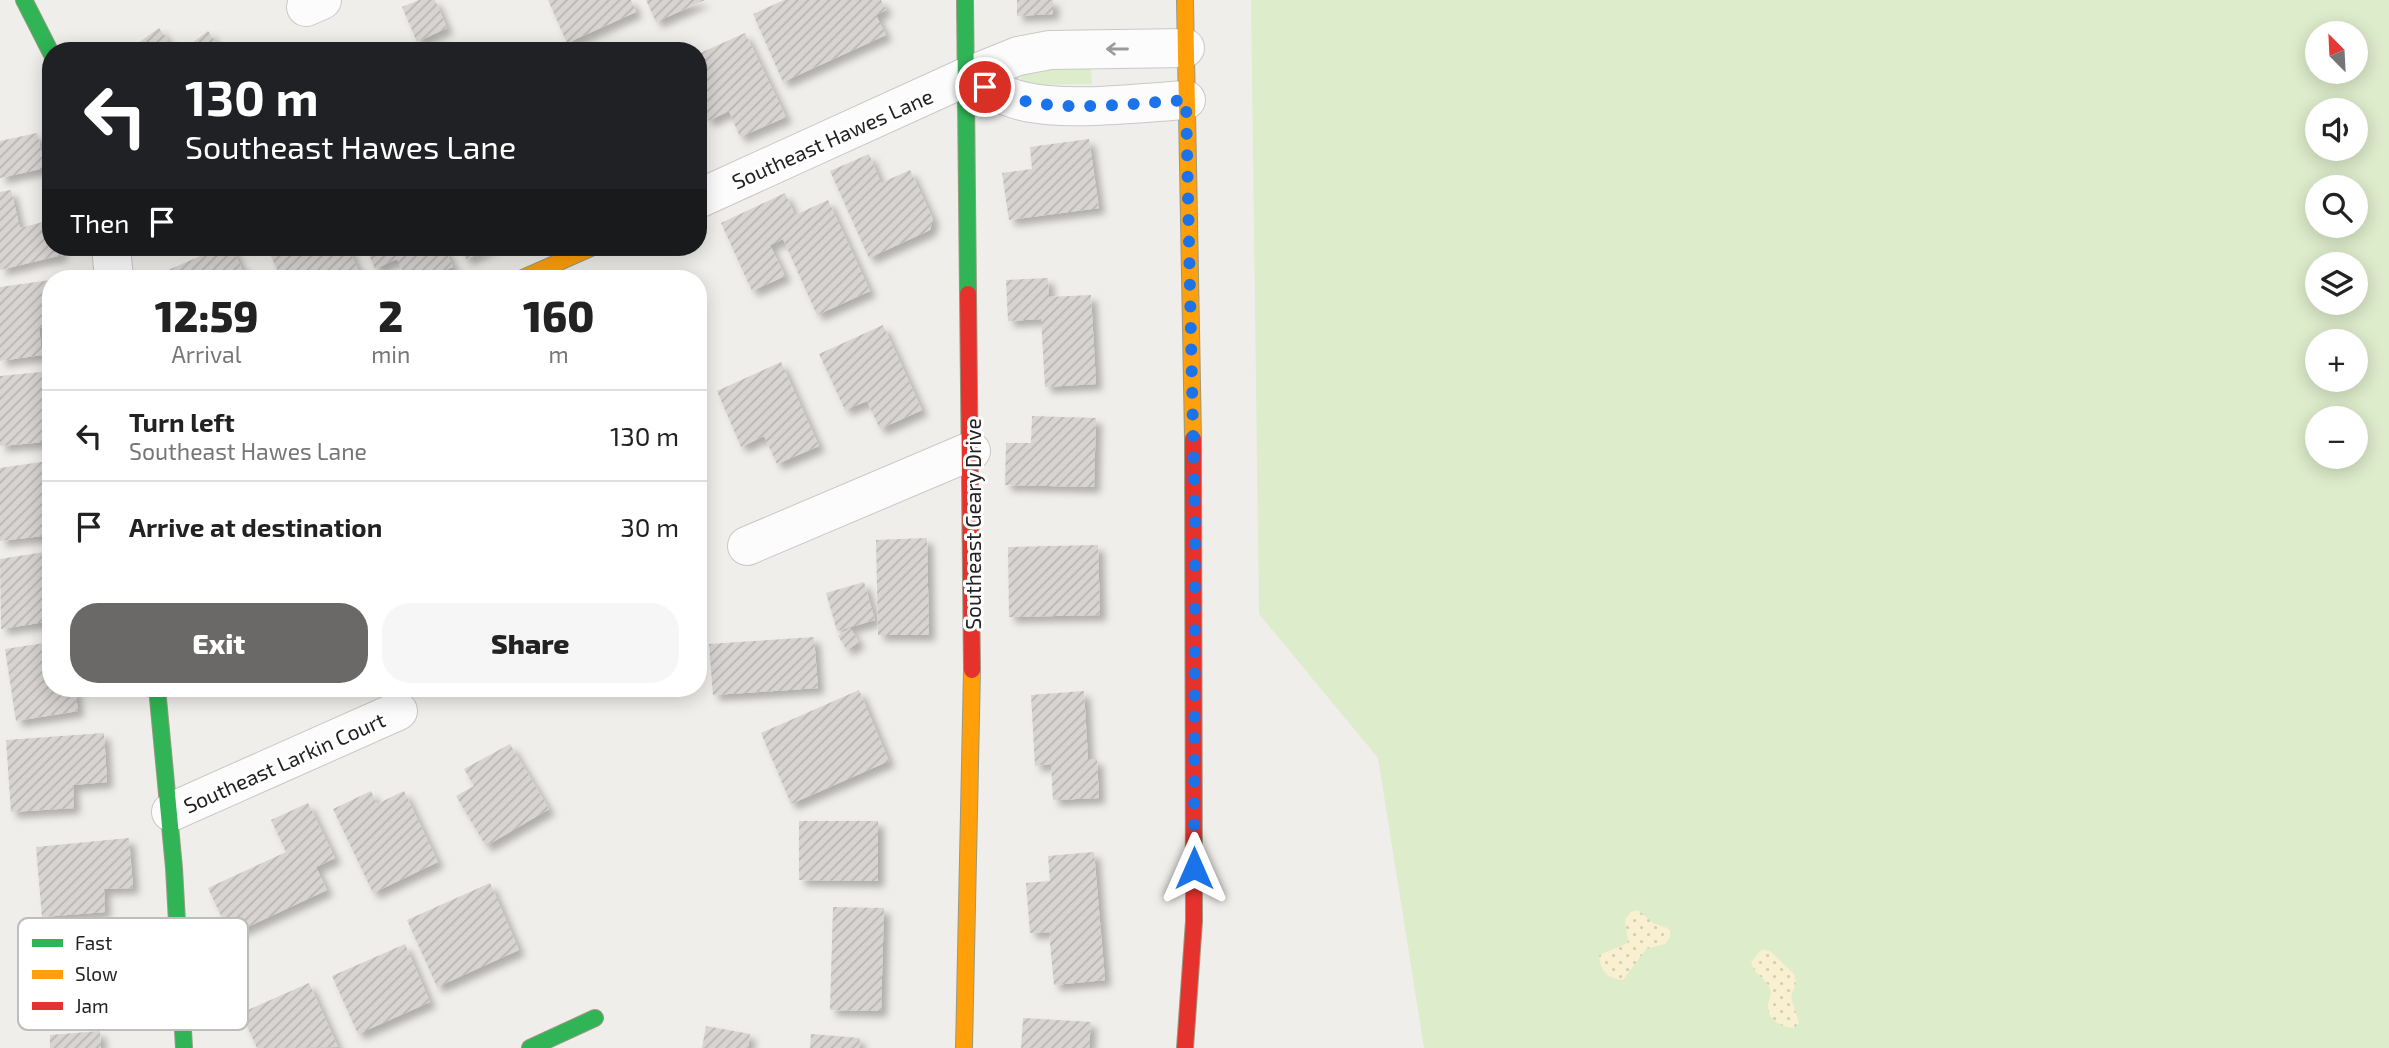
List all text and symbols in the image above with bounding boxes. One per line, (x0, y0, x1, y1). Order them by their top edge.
north arrow (2305, 21, 2368, 84)
map controls (2305, 21, 2368, 469)
one-way arrow (1106, 42, 1129, 56)
pin (955, 57, 1015, 117)
text: 130 m (185, 67, 319, 126)
icon: arrive (966, 68, 1004, 106)
icon: left (70, 70, 161, 161)
street label: Southeast Hawes Lane (728, 82, 936, 194)
button: sound (2305, 98, 2368, 161)
text: Southeast Hawes Lane (185, 127, 516, 165)
button: search (2305, 175, 2368, 238)
icon: arrive (143, 203, 181, 241)
text: Then (70, 207, 129, 238)
button: layers (2305, 252, 2368, 315)
text: 12:59 (155, 290, 258, 340)
text: 2 (378, 290, 403, 340)
text: 160 (523, 290, 594, 340)
button: + (2305, 329, 2368, 392)
text: Arrival (172, 340, 242, 368)
text: min (371, 340, 410, 368)
text: m (549, 340, 569, 368)
text: Turn left (129, 406, 235, 437)
button: − (2305, 406, 2368, 469)
icon: left (70, 417, 108, 455)
street label: Southeast Geary Drive (960, 418, 985, 630)
text: 130 m (610, 420, 679, 451)
text: Southeast Hawes Lane (129, 437, 367, 465)
icon: arrive (70, 508, 108, 546)
text: Arrive at destination (129, 511, 382, 542)
text: 30 m (620, 511, 679, 542)
button: Exit (70, 603, 368, 683)
button: Share (382, 603, 679, 683)
street label: Southeast Larkin Court (179, 706, 389, 818)
position arrow (1157, 831, 1231, 905)
legend (18, 918, 248, 1030)
text: Fast (75, 931, 112, 954)
text: Slow (75, 962, 118, 985)
text: Jam (75, 994, 109, 1017)

